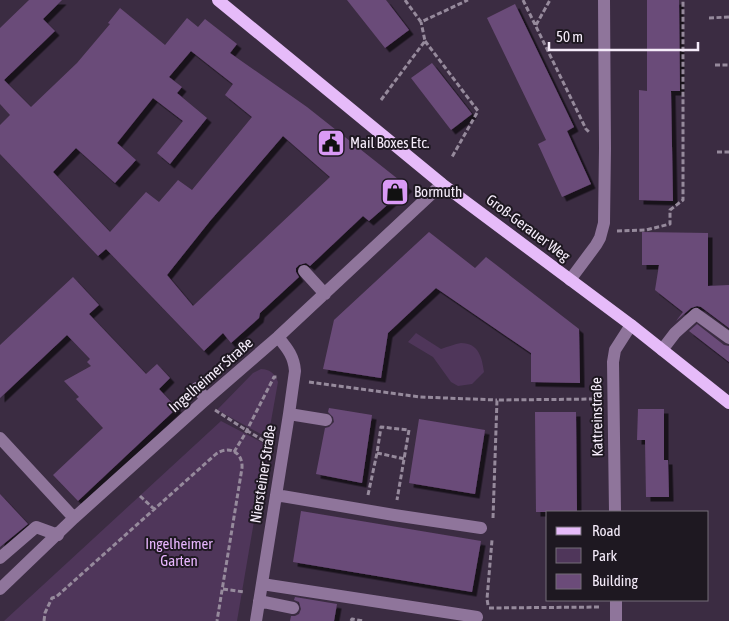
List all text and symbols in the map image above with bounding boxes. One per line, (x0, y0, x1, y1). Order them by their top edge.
scale bar (549, 20, 698, 52)
text: 50 m (556, 28, 583, 45)
public building icon: Mail Boxes Etc. (316, 128, 346, 158)
place label: Mail Boxes Etc. (350, 134, 430, 151)
shop icon: Bormuth (380, 177, 410, 207)
place label: Bormuth (414, 183, 462, 200)
street label: Groß-Gerauer Weg (483, 191, 574, 265)
street label: Ingelheimer Straße (165, 334, 256, 416)
street label: Kattreinstraße (587, 377, 606, 457)
street label: Niersteiner Straße (246, 423, 279, 524)
legend (546, 511, 709, 601)
text: Road (592, 522, 621, 539)
park label: Ingelheimer Garten (145, 535, 213, 569)
text: Park (592, 547, 617, 564)
text: Building (592, 572, 638, 589)

